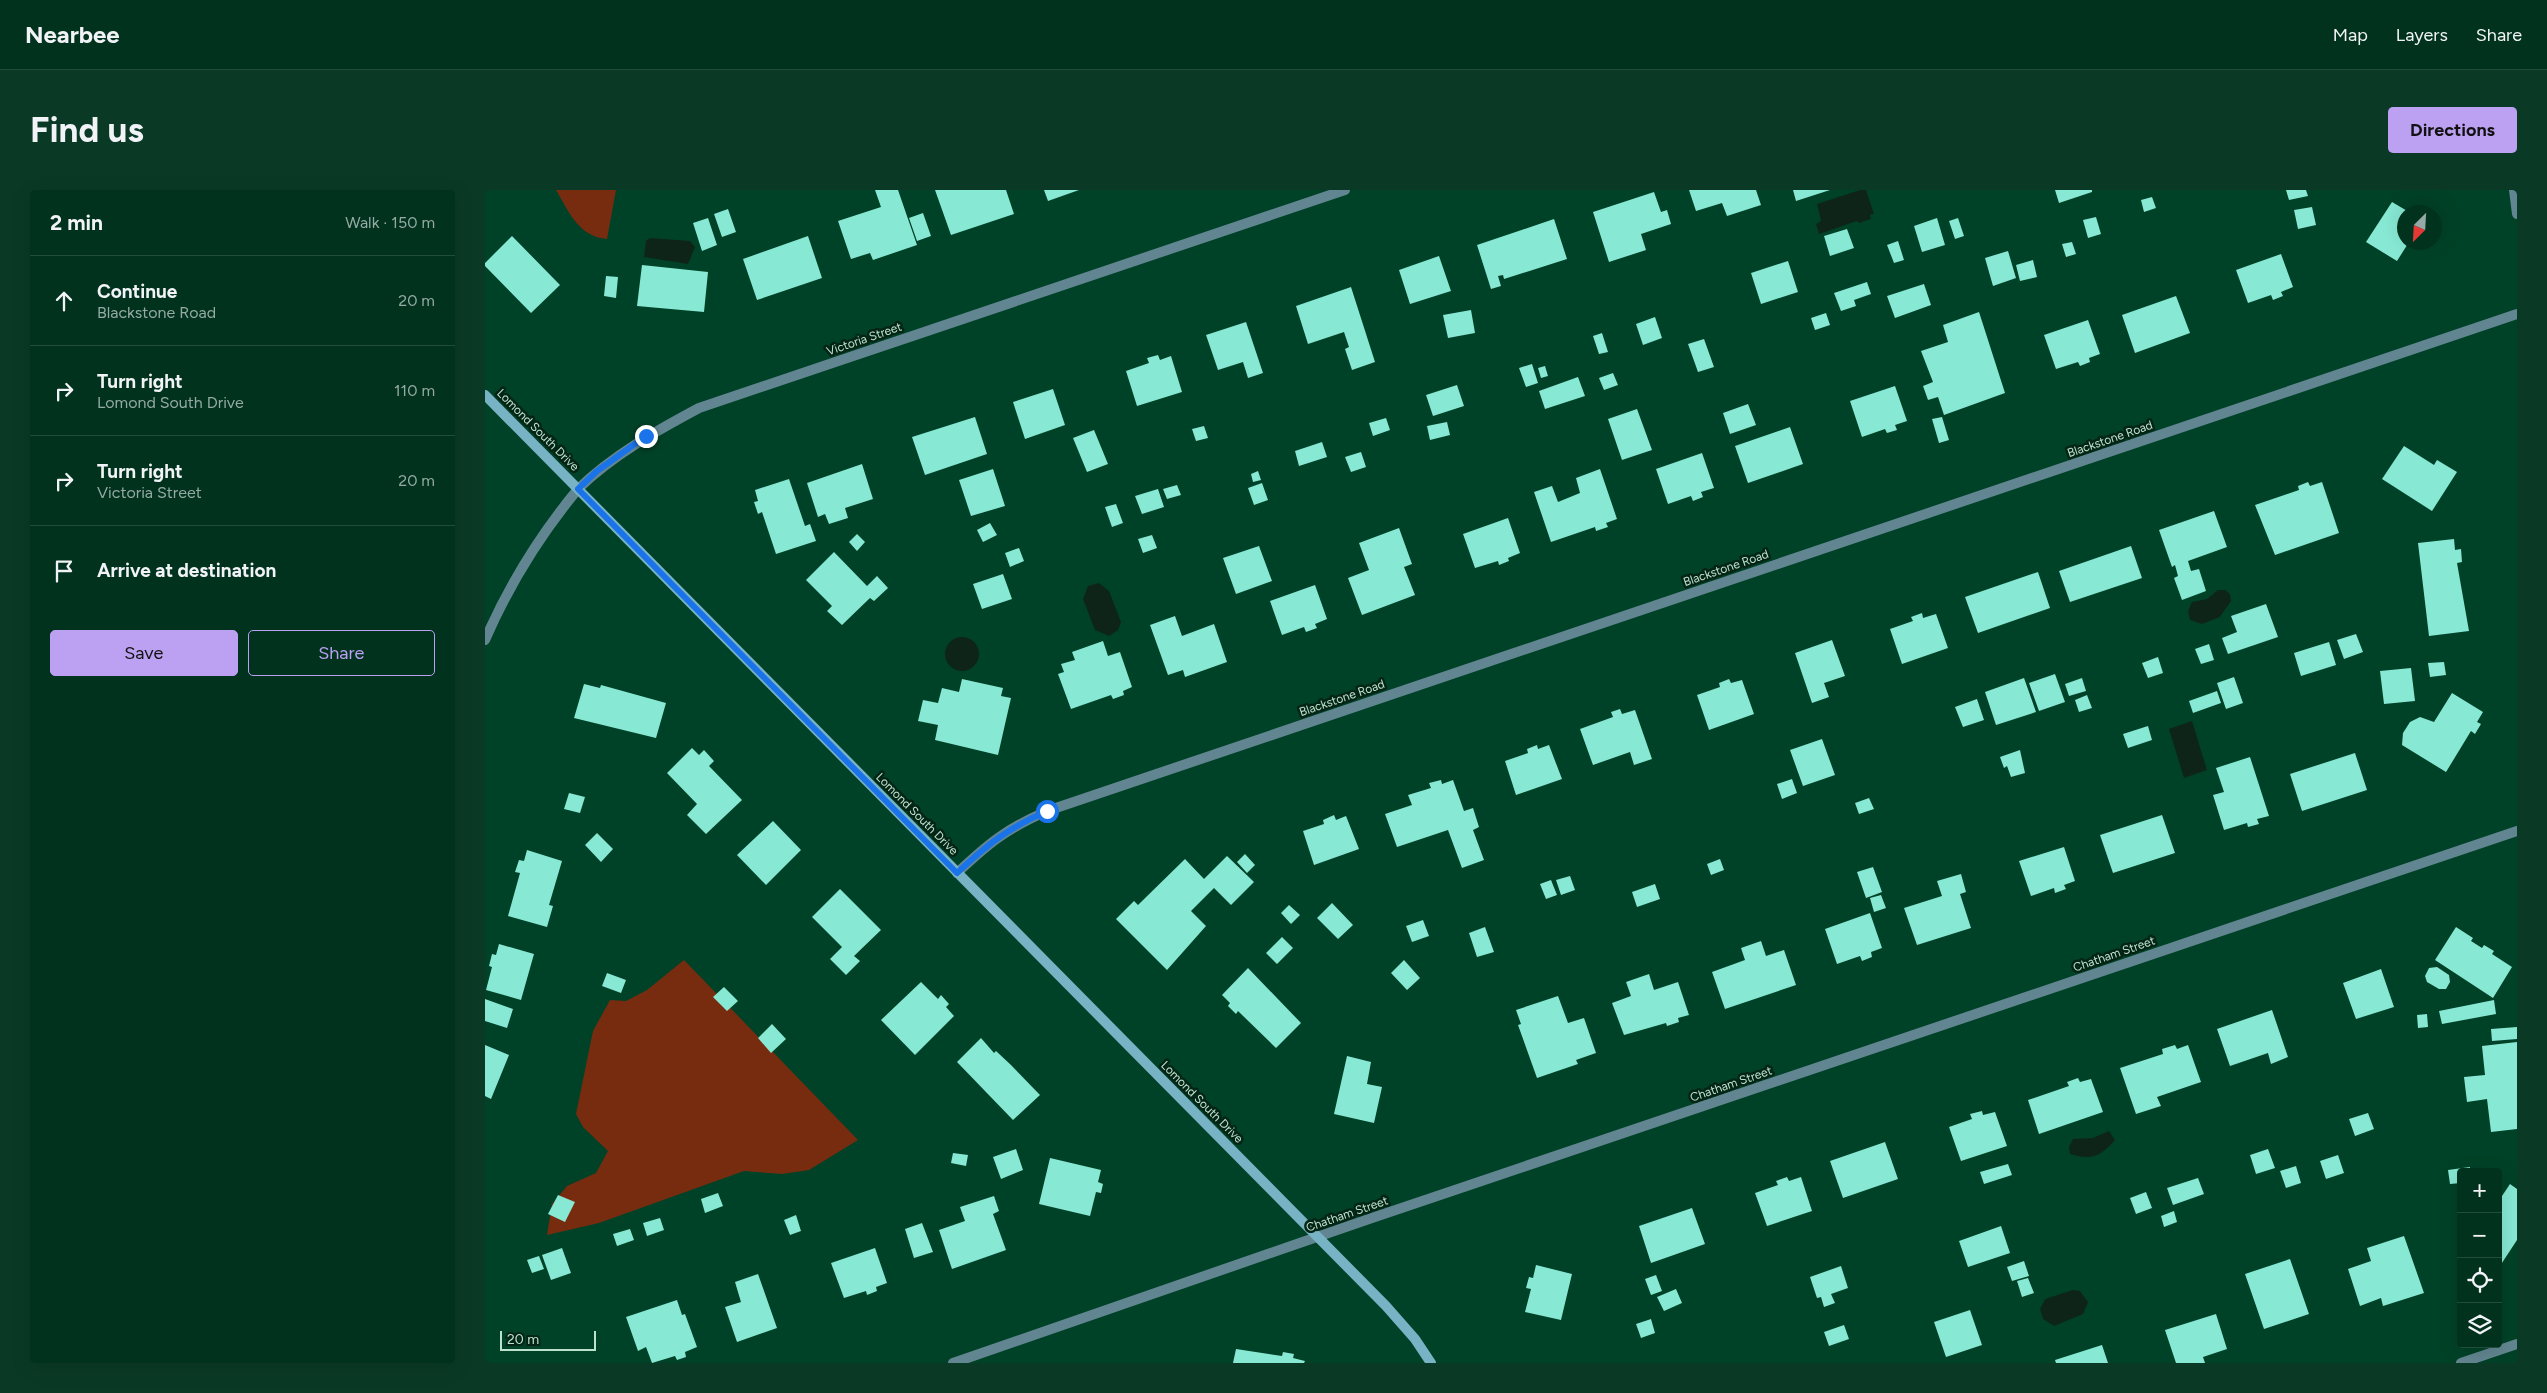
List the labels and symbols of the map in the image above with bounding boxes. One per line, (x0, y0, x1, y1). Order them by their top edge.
north arrow (2397, 205, 2442, 250)
street label: Victoria Street (825, 319, 904, 358)
street label: Lomond South Drive (494, 386, 582, 474)
street label: Blackstone Road (2065, 418, 2155, 460)
route end (635, 425, 658, 448)
street label: Blackstone Road (1681, 547, 1771, 589)
street label: Blackstone Road (1297, 677, 1387, 719)
street label: Lomond South Drive (873, 770, 961, 858)
route start (1036, 800, 1059, 823)
street label: Chatham Street (2071, 933, 2157, 975)
street label: Lomond South Drive (1158, 1058, 1246, 1146)
street label: Chatham Street (1688, 1063, 1774, 1105)
street label: Chatham Street (1304, 1193, 1390, 1235)
scale bar (500, 1328, 596, 1351)

